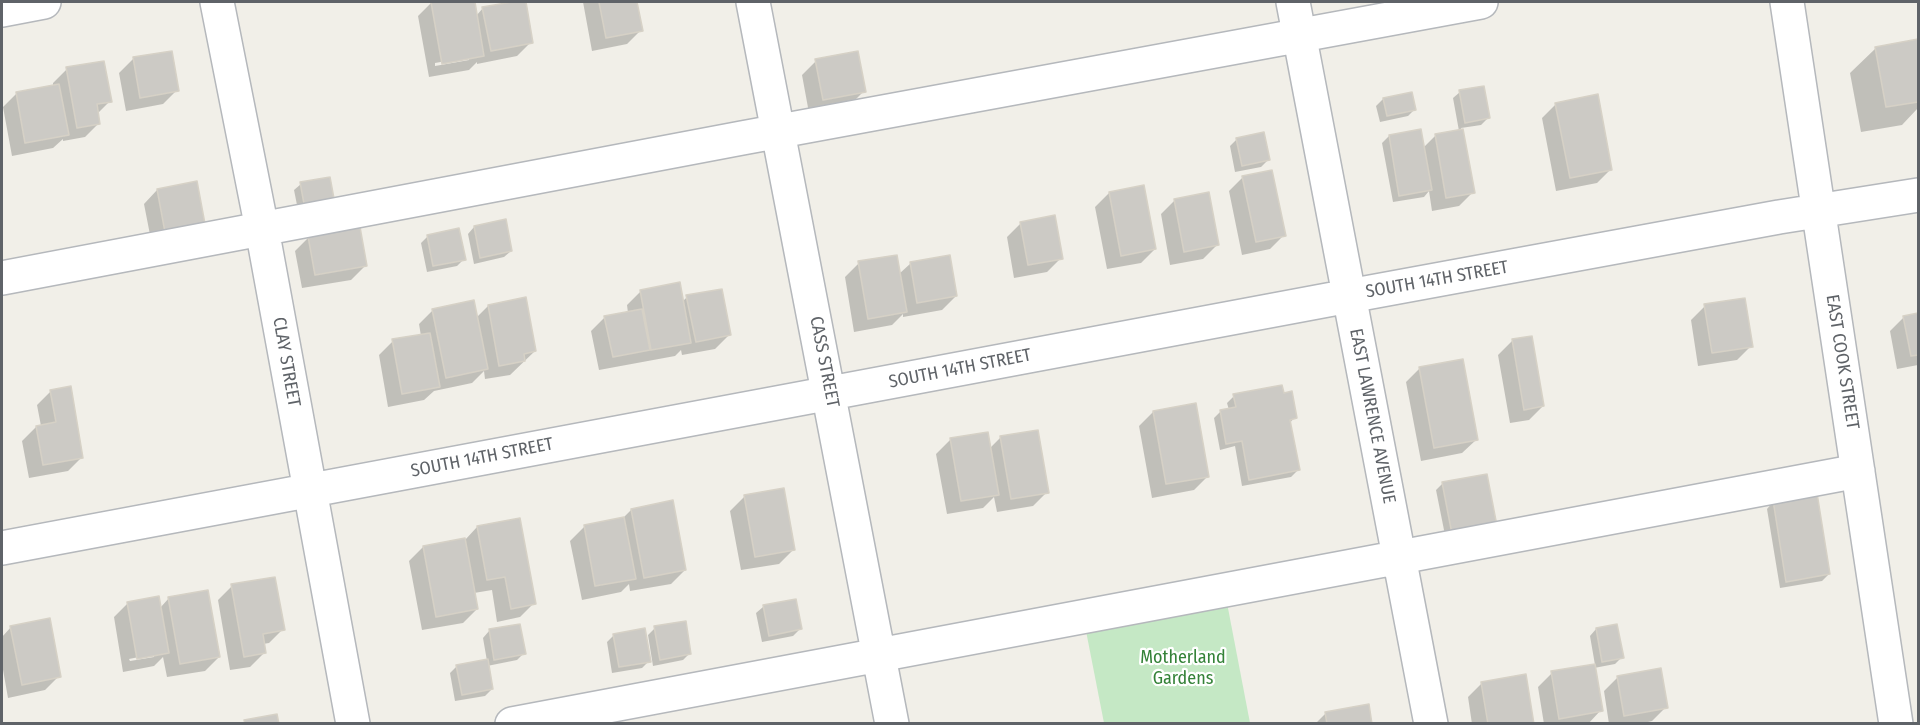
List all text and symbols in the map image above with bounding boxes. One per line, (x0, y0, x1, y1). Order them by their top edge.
street label: SOUTH 14TH STREET (1364, 257, 1510, 303)
street label: EAST COOK STREET (1821, 293, 1863, 431)
street label: CLAY STREET (267, 315, 305, 409)
street label: CASS STREET (805, 315, 843, 409)
street label: EAST LAWRENCE AVENUE (1344, 327, 1400, 505)
street label: SOUTH 14TH STREET (887, 345, 1033, 393)
street label: SOUTH 14TH STREET (409, 434, 555, 482)
park label: Motherland Gardens (1140, 647, 1226, 690)

